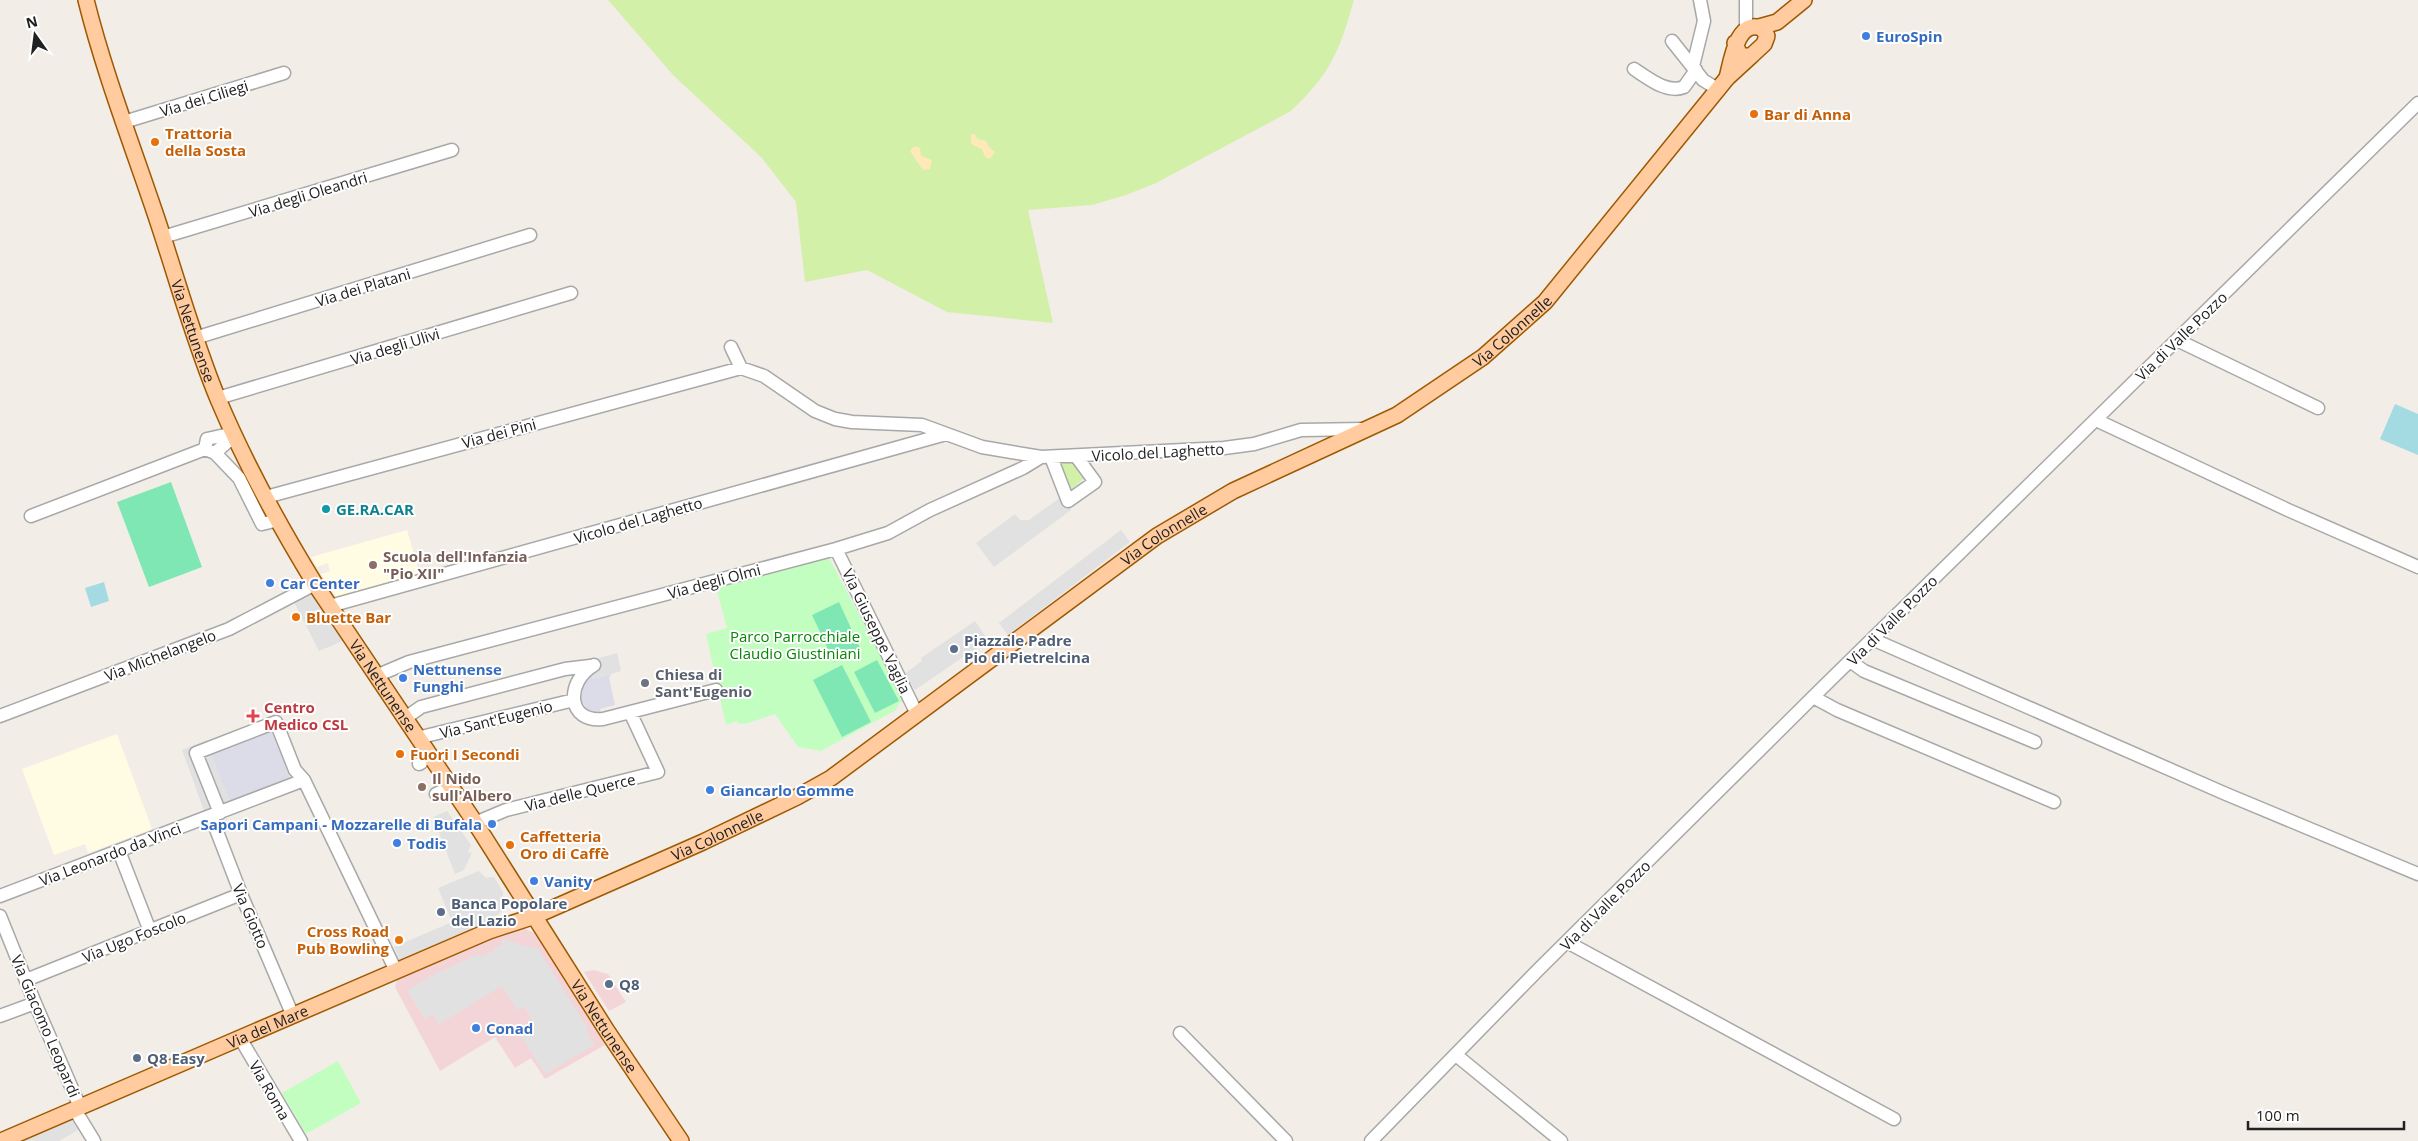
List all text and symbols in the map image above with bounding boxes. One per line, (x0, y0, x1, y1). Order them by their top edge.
north arrow (10, 10, 60, 60)
text: N (24, 11, 40, 32)
place label: EuroSpin (1876, 26, 1943, 46)
marker: EuroSpin (1860, 30, 1872, 42)
street label: Via dei Ciliegi (157, 75, 251, 121)
place label: Bar di Anna (1764, 104, 1851, 124)
marker: Bar di Anna (1748, 108, 1760, 120)
place label: Trattoria della Sosta (165, 123, 246, 160)
marker: Trattoria della Sosta (149, 136, 161, 148)
street label: Via degli Oleandri (246, 167, 370, 221)
street label: Via dei Platani (313, 263, 413, 311)
street label: Via Nettunense (167, 277, 220, 385)
street label: Via di Valle Pozzo (2131, 287, 2231, 385)
street label: Via Colonnelle (1468, 291, 1556, 371)
street label: Via degli Ulivi (348, 323, 442, 369)
street label: Via dei Pini (460, 413, 538, 453)
street label: Vicolo del Laghetto (1091, 439, 1225, 465)
street label: Vicolo del Laghetto (572, 492, 704, 548)
place label: GE.RA.CAR (336, 499, 414, 519)
street label: Via Colonnelle (1117, 499, 1210, 570)
marker: GE.RA.CAR (320, 503, 332, 515)
place label: Scuola dell'Infanzia "Pio XII" (383, 546, 528, 583)
marker: Scuola dell'Infanzia "Pio XII" (367, 559, 379, 571)
street label: Via degli Olmi (665, 559, 763, 603)
street label: Via Giuseppe Vaglia (838, 565, 916, 697)
street label: Via di Valle Pozzo (1842, 570, 1942, 670)
place label: Car Center (280, 573, 360, 593)
marker: Car Center (264, 577, 276, 589)
place label: Bluette Bar (306, 607, 391, 627)
marker: Bluette Bar (290, 611, 302, 623)
street label: Via Michelangelo (101, 625, 219, 685)
park label: Parco Parrocchiale Claudio Giustiniani (729, 626, 861, 663)
place label: Piazzale Padre Pio di Pietrelcina (964, 630, 1090, 667)
street label: Via Nettunense (345, 636, 421, 736)
marker: Piazzale Padre Pio di Pietrelcina (948, 643, 960, 655)
place label: Nettunense Funghi (413, 659, 502, 696)
place label: Chiesa di Sant'Eugenio (655, 664, 752, 701)
marker: Nettunense Funghi (397, 672, 409, 684)
marker: Chiesa di Sant'Eugenio (639, 677, 651, 689)
street label: Via Sant'Eugenio (438, 695, 554, 743)
place label: Centro Medico CSL (264, 697, 348, 734)
marker: Centro Medico CSL (246, 709, 260, 723)
place label: Fuori I Secondi (410, 744, 520, 764)
marker: Fuori I Secondi (394, 748, 406, 760)
place label: Il Nido sull'Albero (432, 768, 512, 805)
street label: Via delle Querce (523, 769, 637, 815)
place label: Giancarlo Gomme (720, 780, 854, 800)
marker: Il Nido sull'Albero (416, 781, 428, 793)
marker: Giancarlo Gomme (704, 784, 716, 796)
street label: Via Colonnelle (668, 805, 766, 865)
place label: Sapori Campani - Mozzarelle di Bufala (201, 814, 482, 834)
street label: Via Leonardo da Vinci (36, 818, 184, 890)
marker: Sapori Campani - Mozzarelle di Bufala (486, 818, 498, 830)
place label: Caffetteria Oro di Caffè (520, 826, 609, 863)
place label: Todis (407, 833, 447, 853)
marker: Todis (391, 837, 403, 849)
marker: Caffetteria Oro di Caffè (504, 839, 516, 851)
street label: Via di Valle Pozzo (1555, 855, 1655, 955)
place label: Vanity (544, 871, 593, 891)
marker: Vanity (528, 875, 540, 887)
street label: Via Giotto (228, 881, 274, 951)
place label: Banca Popolare del Lazio (451, 893, 568, 930)
marker: Banca Popolare del Lazio (435, 906, 447, 918)
street label: Via Ugo Foscolo (79, 907, 189, 967)
place label: Cross Road Pub Bowling (297, 921, 390, 958)
marker: Cross Road Pub Bowling (393, 934, 405, 946)
street label: Via Giacomo Leopardi (7, 952, 85, 1100)
place label: Q8 (619, 974, 640, 994)
street label: Via Nettunense (567, 976, 642, 1077)
marker: Q8 (603, 978, 615, 990)
street label: Via del Mare (224, 1000, 311, 1053)
place label: Conad (486, 1018, 533, 1038)
marker: Conad (470, 1022, 482, 1034)
place label: Q8 Easy (147, 1048, 205, 1068)
marker: Q8 Easy (131, 1052, 143, 1064)
street label: Via Roma (245, 1057, 295, 1123)
scale bar (2248, 1098, 2404, 1130)
text: 100 m (2256, 1105, 2300, 1125)

